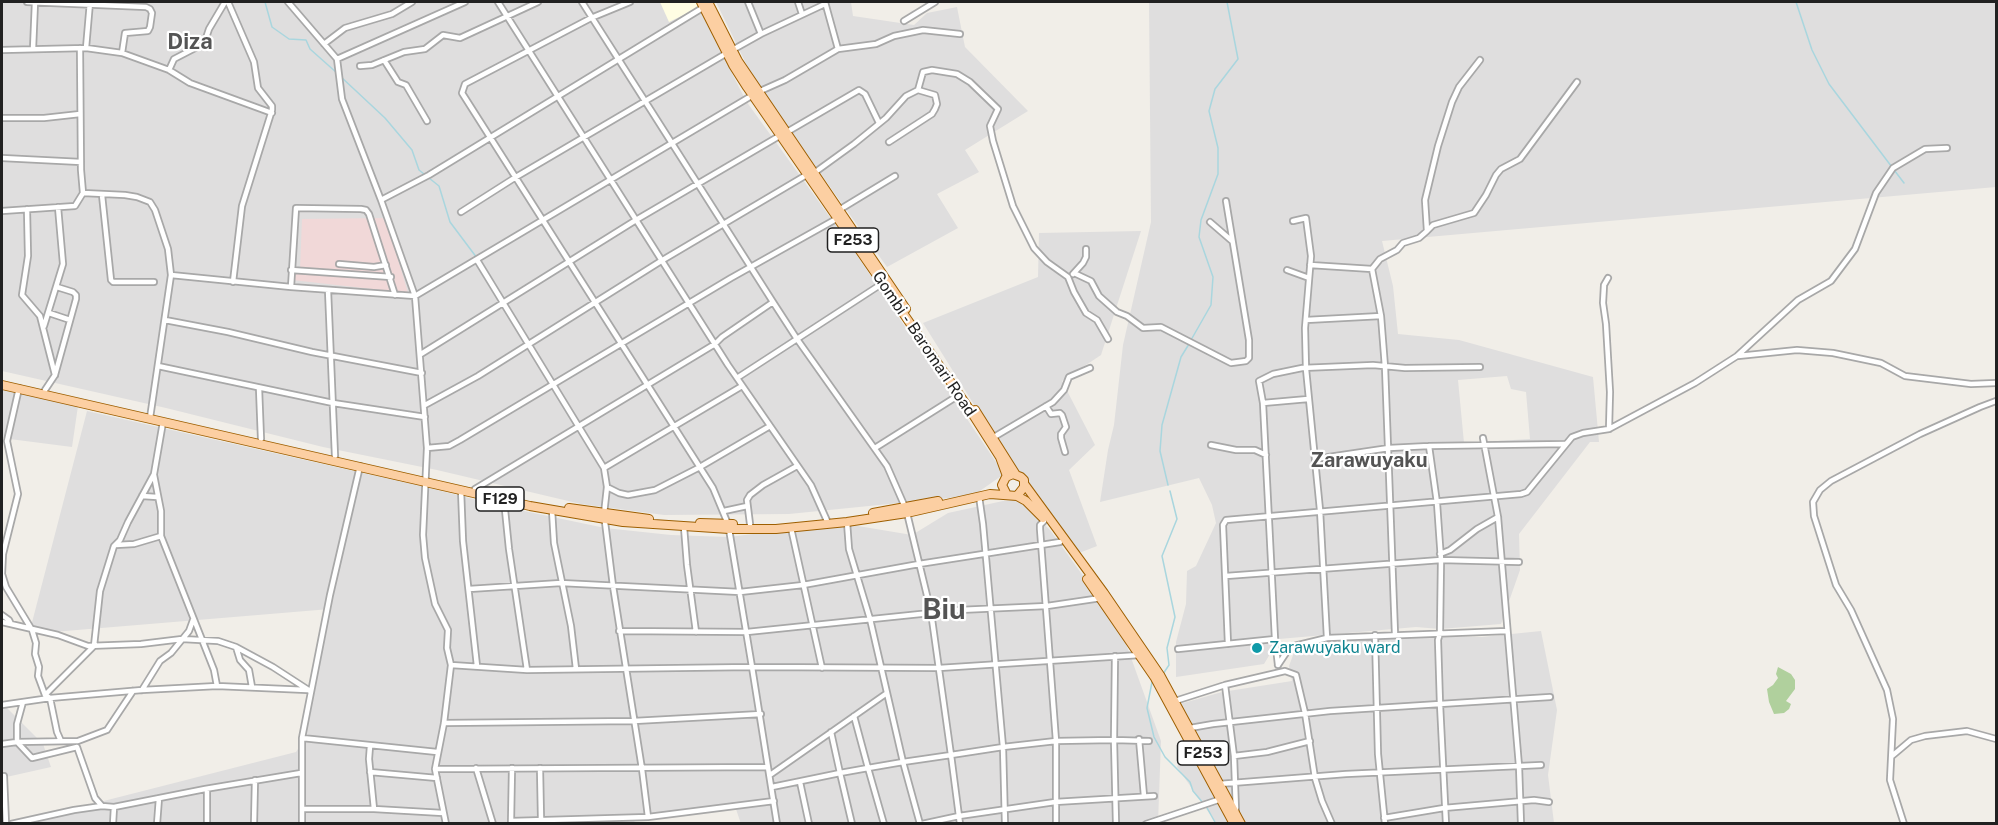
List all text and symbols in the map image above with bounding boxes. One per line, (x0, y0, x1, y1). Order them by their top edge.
district label: Diza (167, 29, 213, 55)
road number: F253 (828, 228, 878, 252)
street label: Gombi - Baromari Road (868, 268, 980, 420)
district label: Zarawuyaku (1310, 449, 1428, 473)
road number: F129 (476, 487, 524, 511)
district label: Biu (922, 593, 966, 627)
place label: Zarawuyaku ward (1269, 638, 1400, 658)
marker: Zarawuyaku ward (1250, 641, 1264, 655)
road number: F253 (1178, 741, 1228, 765)

